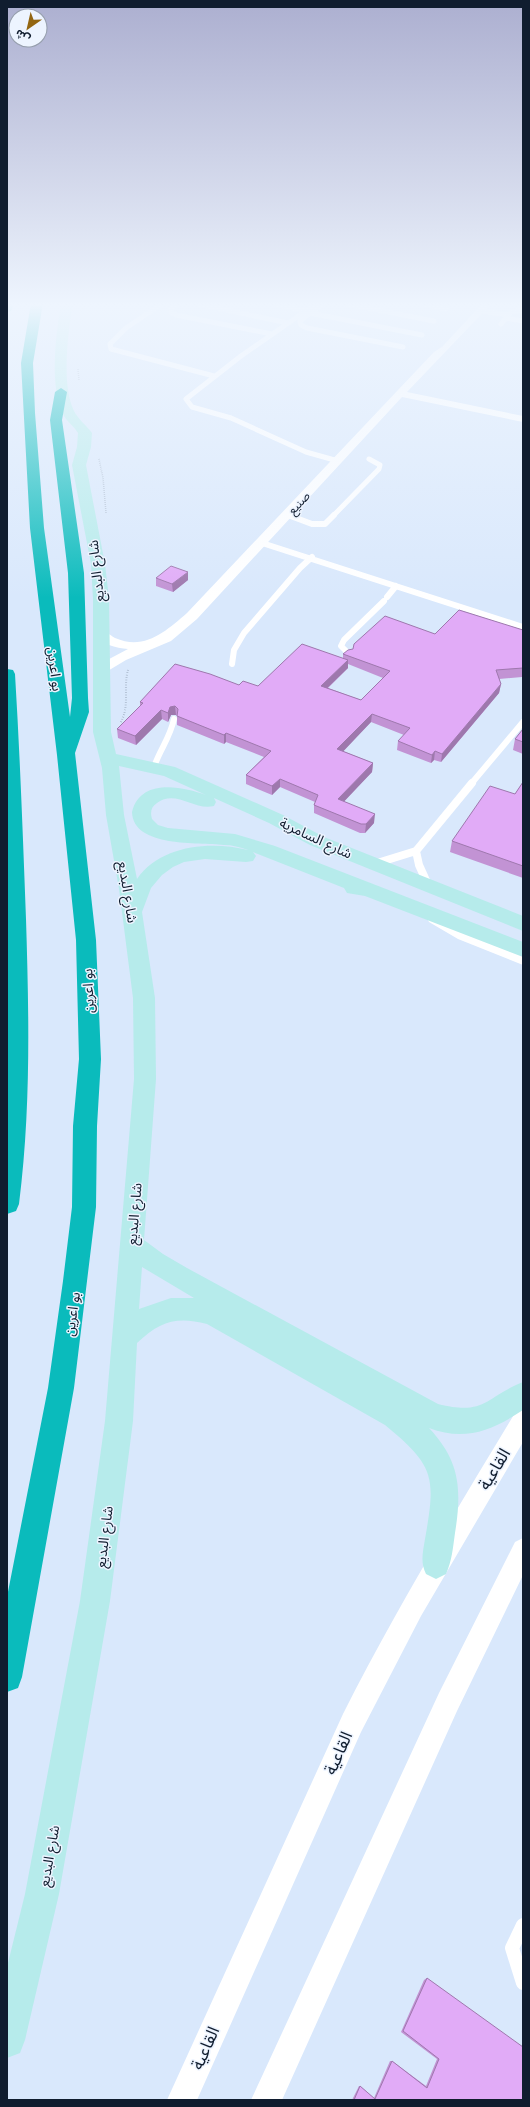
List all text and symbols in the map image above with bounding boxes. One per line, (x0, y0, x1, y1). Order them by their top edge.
north arrow (8, 8, 48, 48)
text: ش (12, 25, 33, 47)
street label: صنيع (284, 487, 314, 519)
street label: شارع البديع (83, 539, 110, 603)
street label: بو اعرين (42, 646, 68, 693)
street label: شارع السامرية (276, 812, 356, 864)
street label: شارع البديع (112, 860, 143, 925)
street label: بو اعرين (77, 968, 99, 1014)
street label: شارع البديع (121, 1182, 148, 1246)
street label: بو اعرين (59, 1290, 85, 1337)
street label: القاعية (472, 1444, 516, 1494)
street label: شارع البديع (90, 1505, 119, 1569)
street label: القاعية (318, 1728, 358, 1778)
street label: شارع البديع (34, 1824, 65, 1889)
street label: القاعية (185, 2023, 225, 2073)

